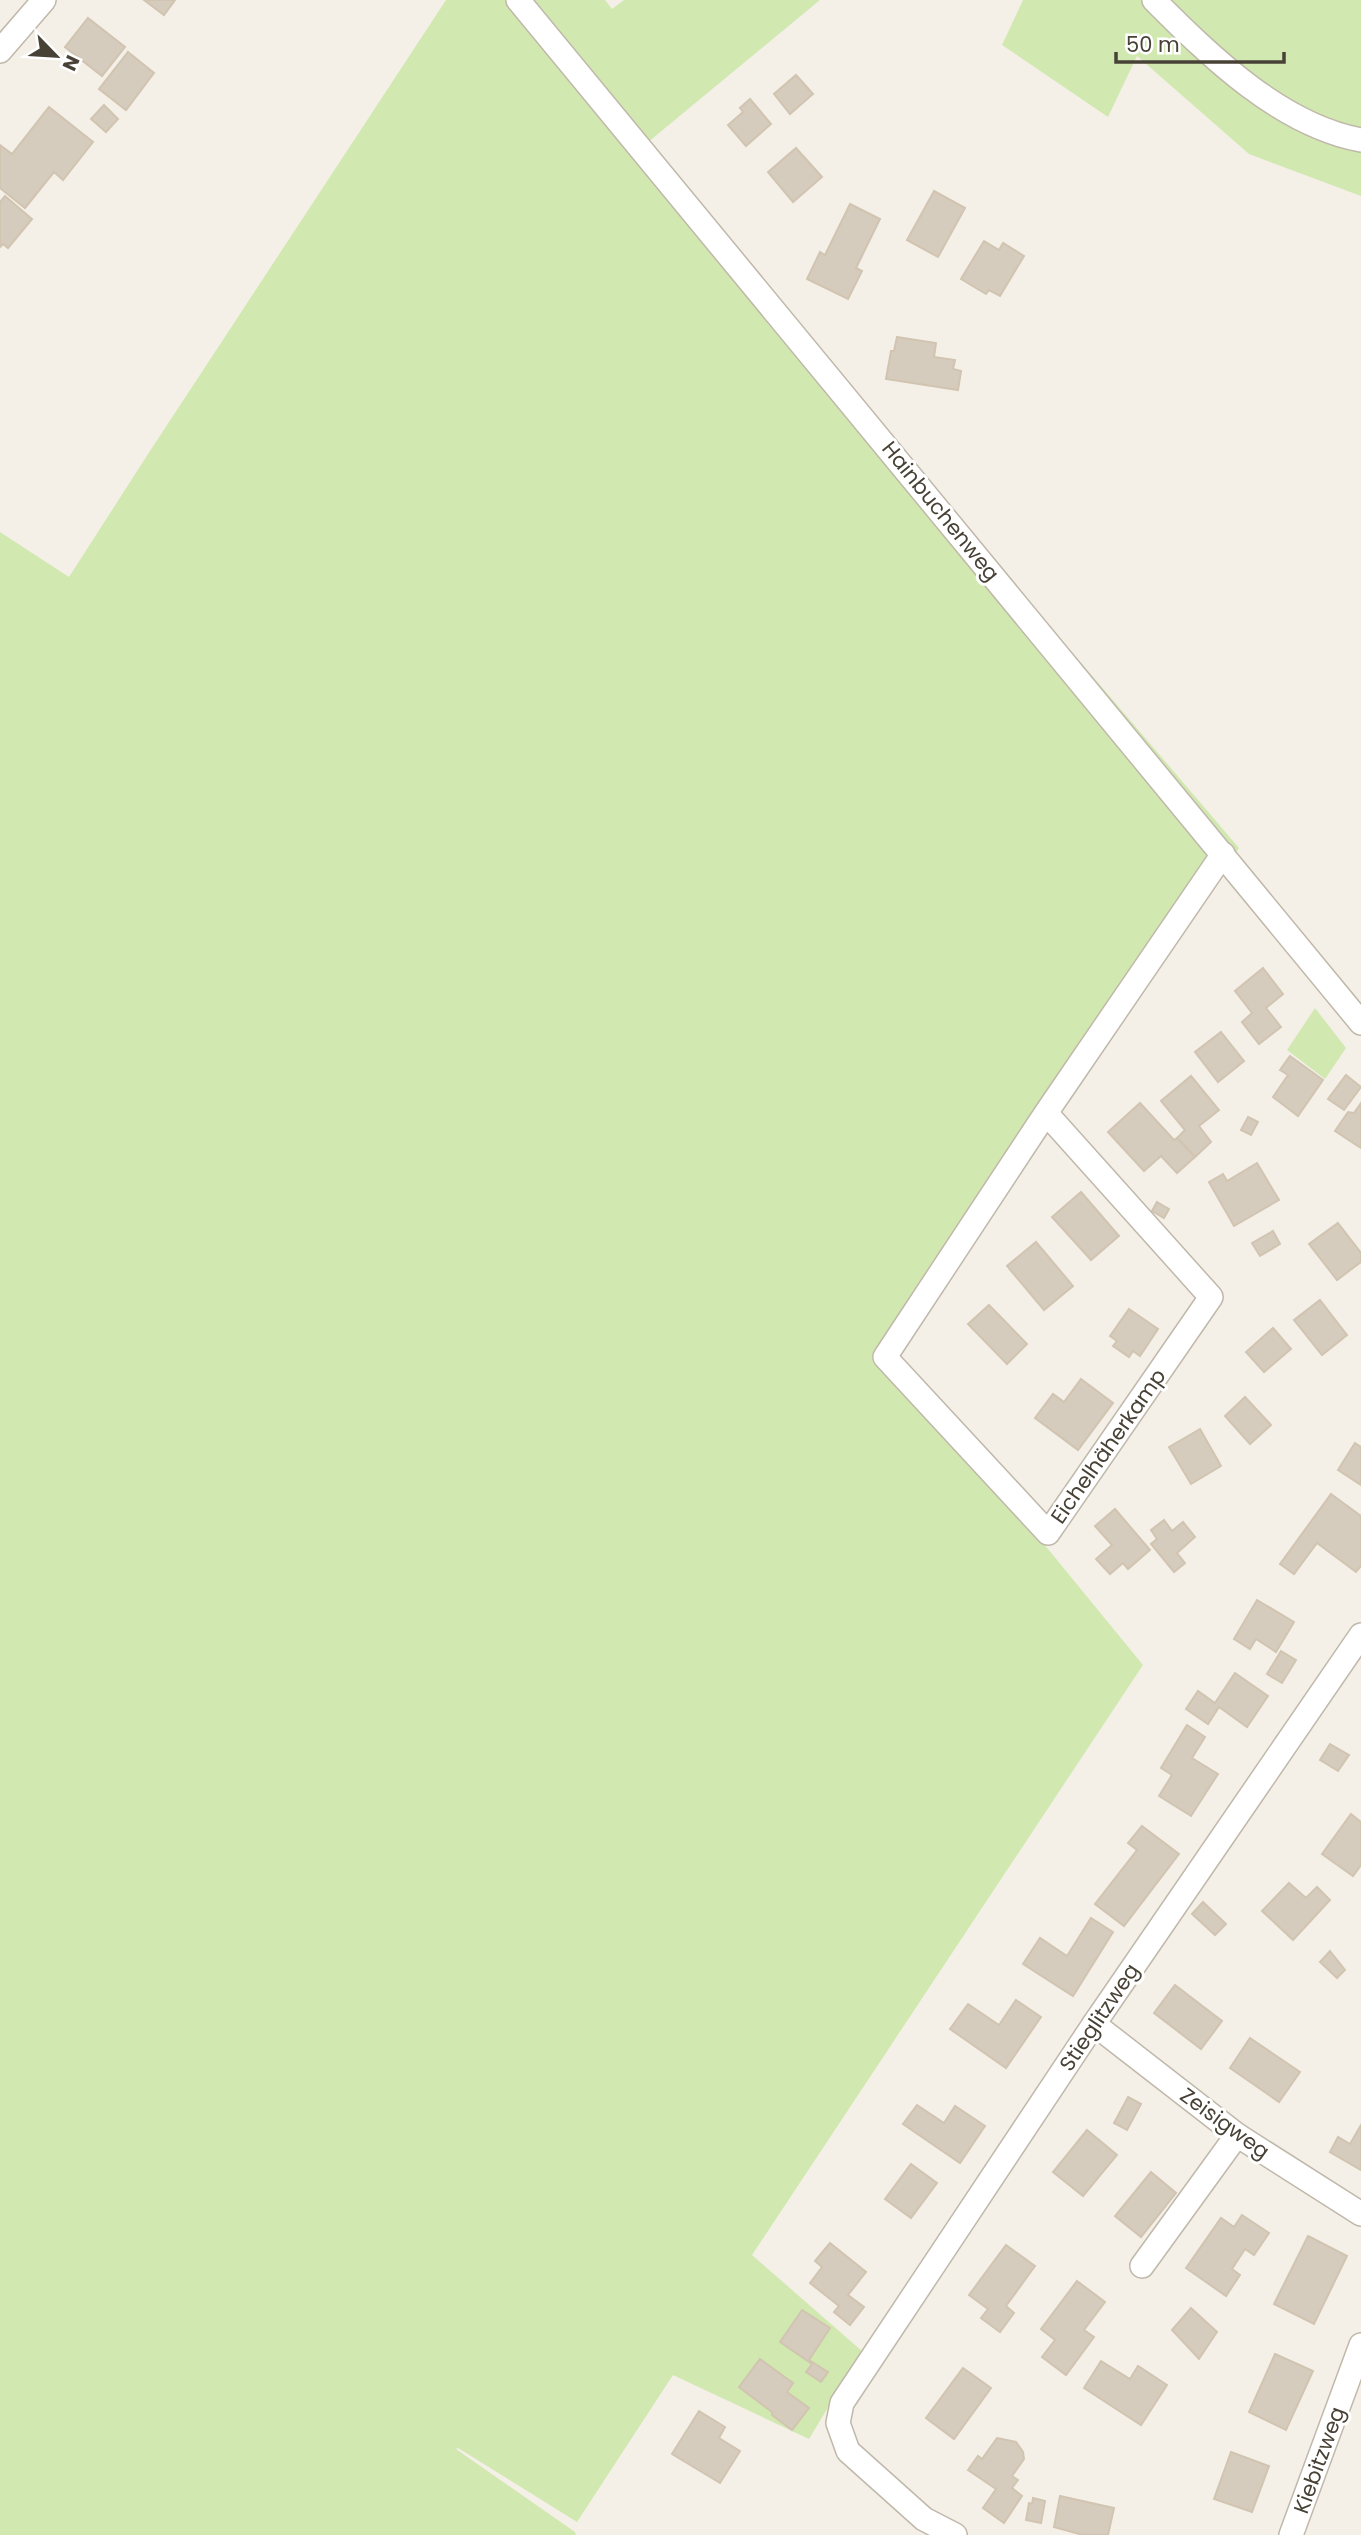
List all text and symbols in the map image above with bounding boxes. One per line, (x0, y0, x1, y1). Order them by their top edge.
north arrow (21, 21, 91, 91)
scale bar (1116, 21, 1284, 65)
text: 50 m (1126, 30, 1180, 59)
text: N (56, 51, 86, 75)
street label: Hainbuchenweg (876, 435, 1006, 587)
street label: Eichelhäherkamp (1044, 1363, 1172, 1529)
street label: Stieglitzweg (1052, 1957, 1146, 2077)
street label: Zeisigweg (1174, 2081, 1276, 2165)
street label: Kiebitzweg (1286, 2403, 1352, 2517)

